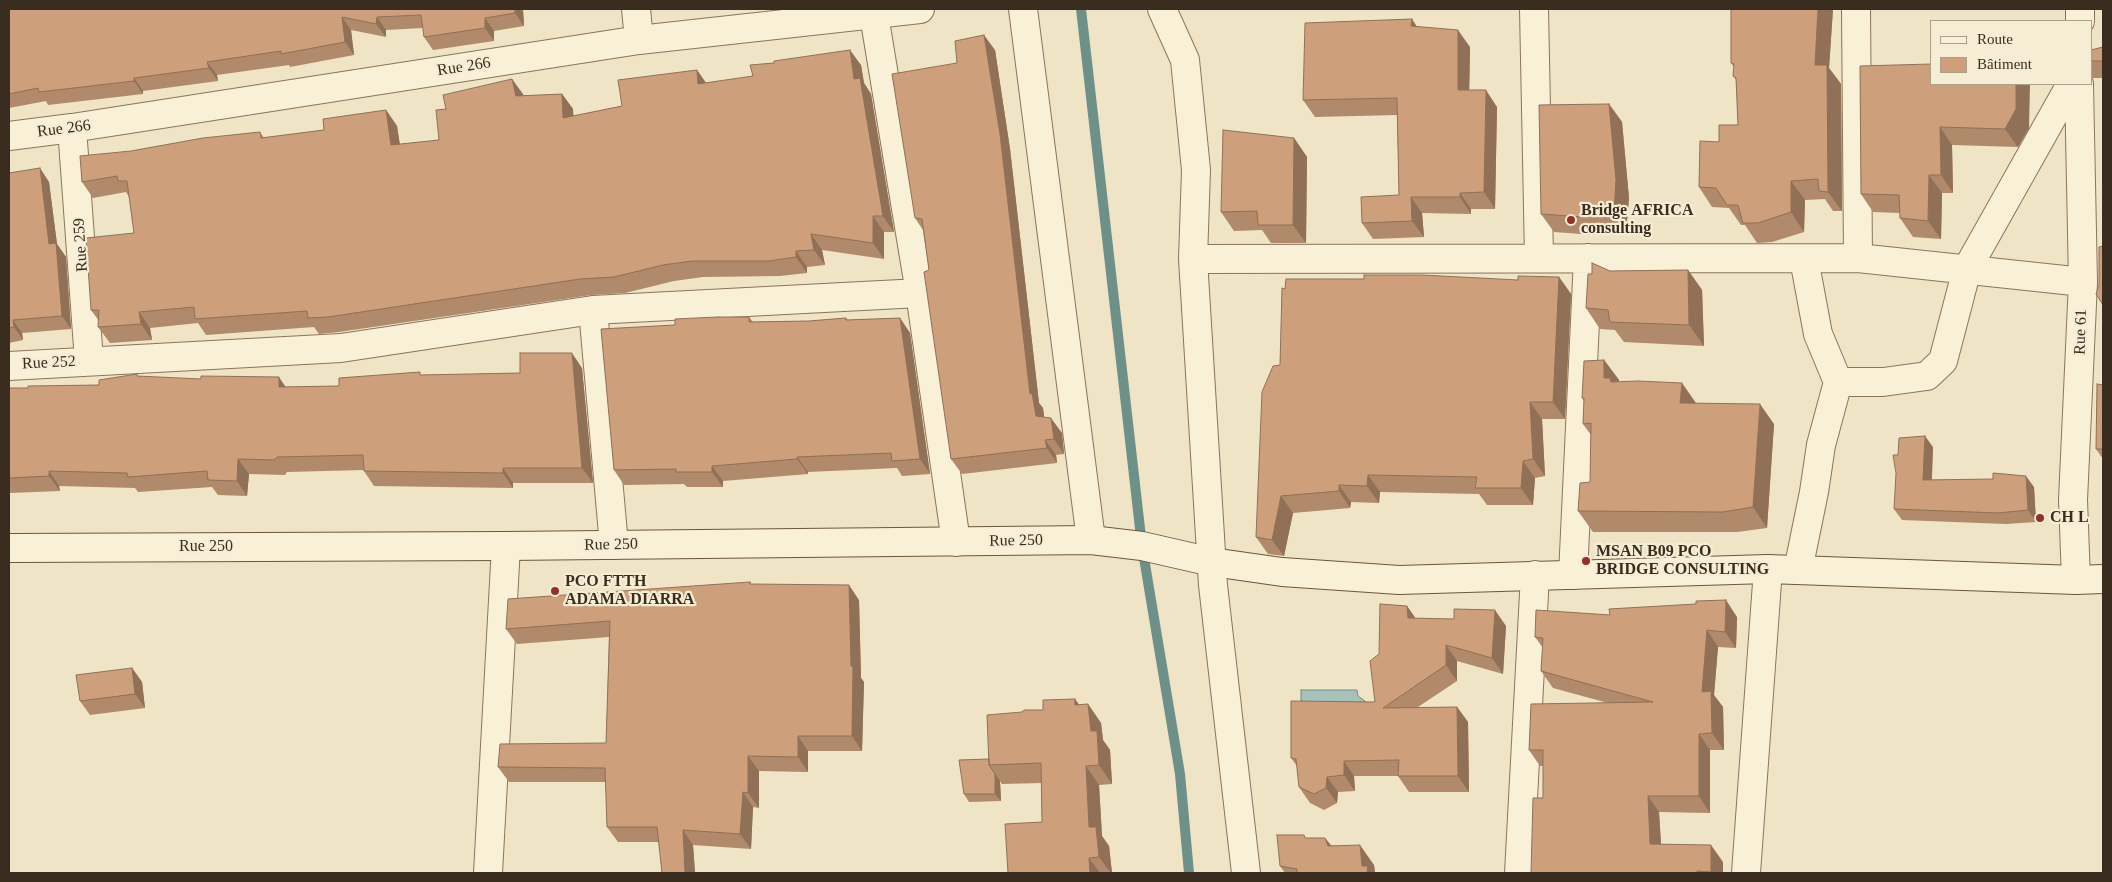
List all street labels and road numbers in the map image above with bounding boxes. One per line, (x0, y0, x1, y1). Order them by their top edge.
street label: Rue 266 (436, 53, 492, 81)
street label: Rue 266 (36, 116, 92, 142)
street label: Rue 259 (70, 218, 92, 272)
street label: Rue 61 (2071, 309, 2091, 355)
street label: Rue 252 (22, 352, 76, 374)
street label: Rue 250 (989, 531, 1043, 551)
street label: Rue 250 (584, 535, 638, 555)
street label: Rue 250 (179, 537, 233, 557)

